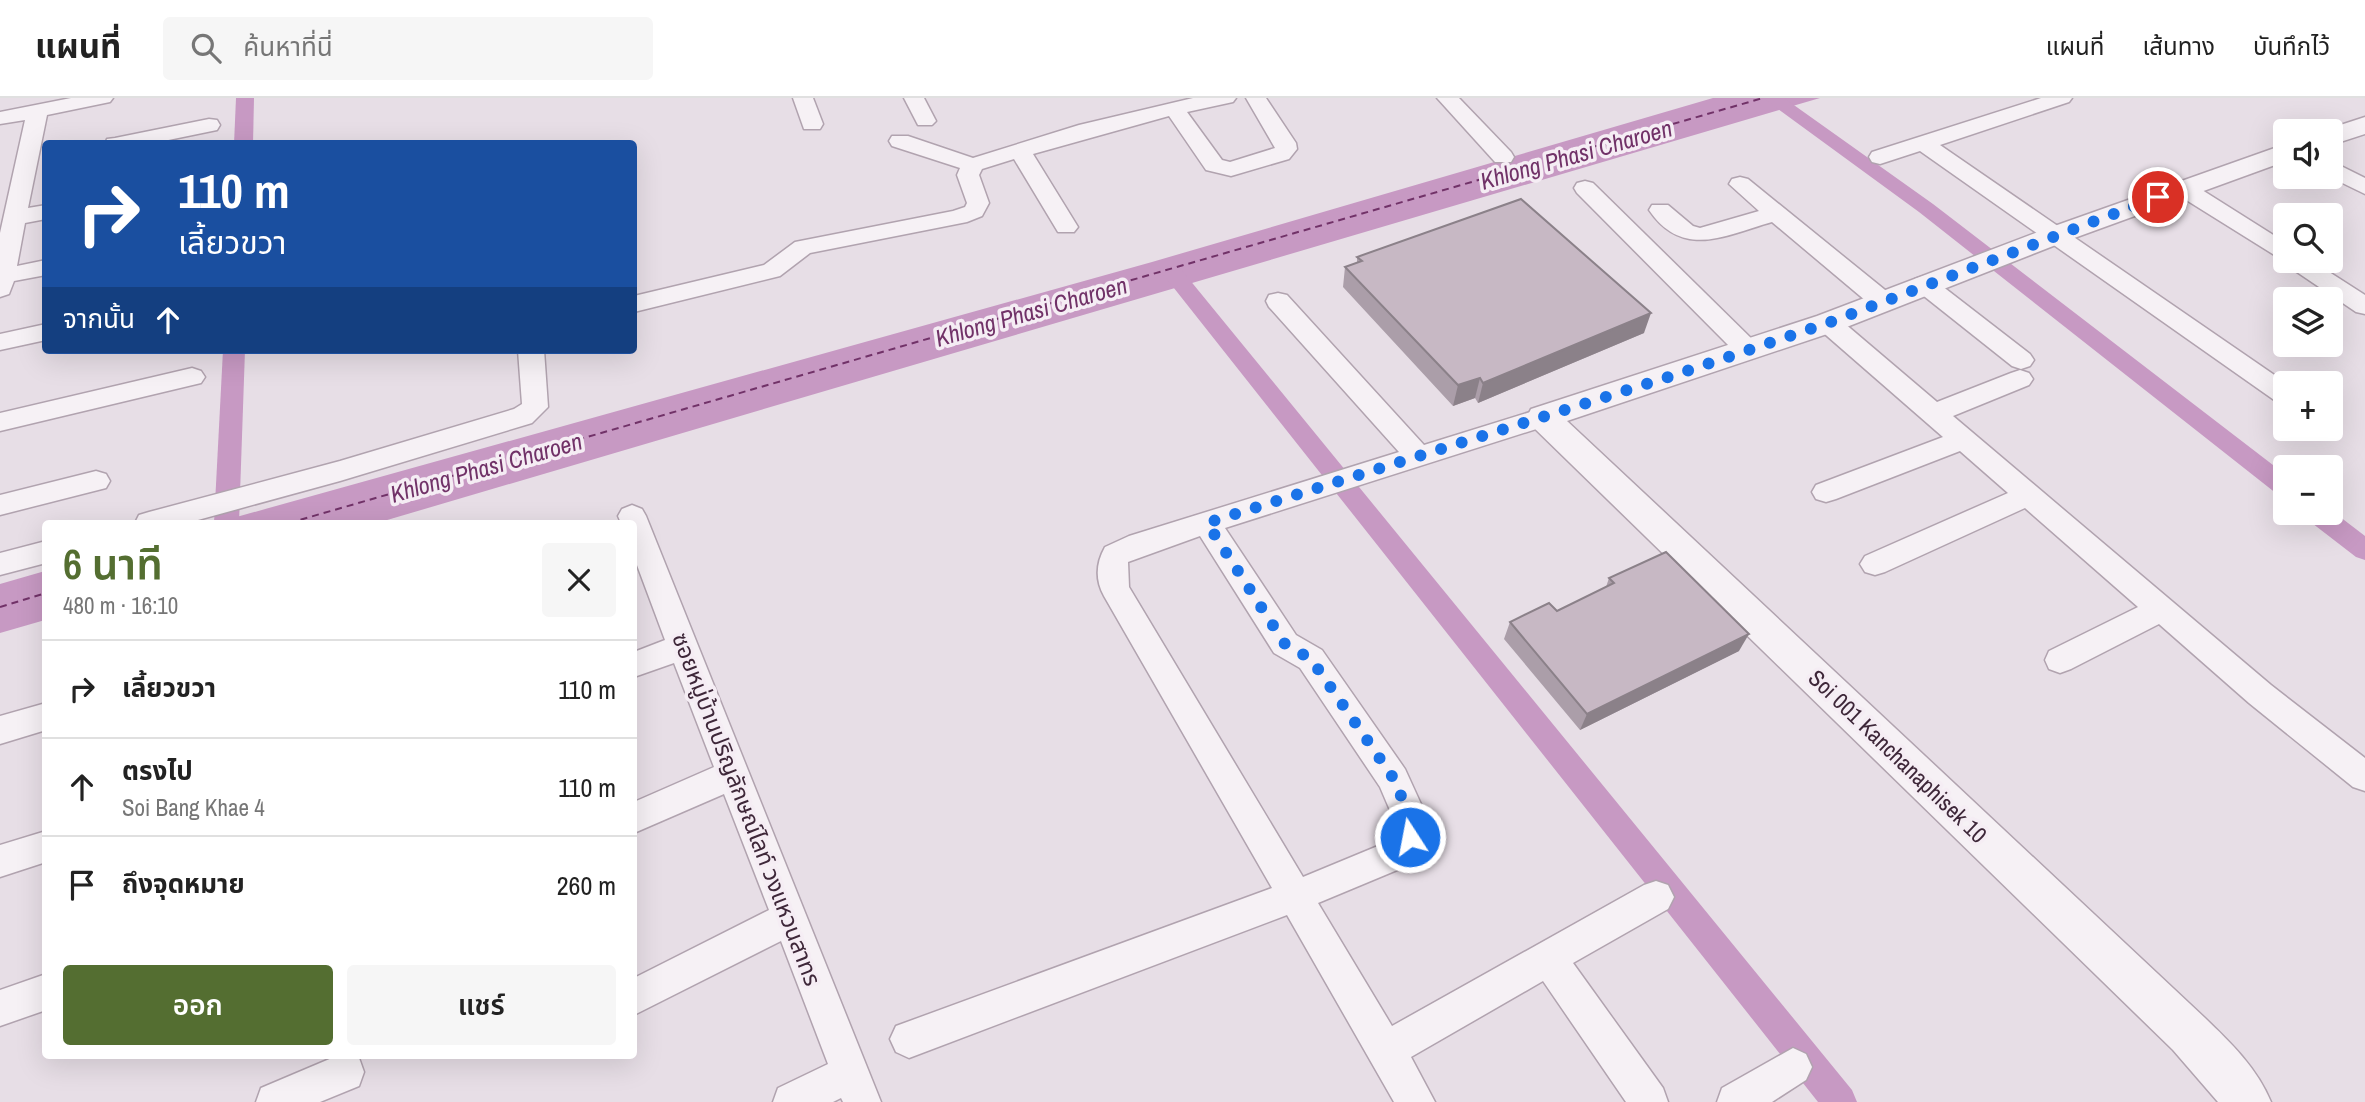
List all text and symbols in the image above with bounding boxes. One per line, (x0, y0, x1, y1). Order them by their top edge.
search box (163, 17, 653, 80)
text: แผนที่ (35, 24, 121, 68)
icon: search (187, 29, 225, 67)
text: ค้นหาที่นี่ (243, 29, 333, 64)
text: แผนที่ (2046, 30, 2104, 62)
text: เส้นทาง (2142, 30, 2215, 62)
text: บันทึกไว้ (2253, 30, 2330, 62)
water label: Khlong Phasi Charoen (1476, 111, 1676, 197)
map controls (2273, 119, 2343, 525)
button: sound (2273, 119, 2343, 189)
text: 110 m (178, 157, 290, 223)
pin (2128, 167, 2188, 227)
icon: right (63, 168, 154, 259)
icon: arrive (2139, 178, 2177, 216)
button: search (2273, 203, 2343, 273)
text: เลี้ยวขวา (178, 221, 286, 264)
water label: Khlong Phasi Charoen (931, 268, 1131, 354)
button: layers (2273, 287, 2343, 357)
text: จากนั้น (63, 301, 135, 336)
icon: ahead (149, 301, 187, 339)
button: + (2273, 371, 2343, 441)
water label: Khlong Phasi Charoen (386, 424, 586, 510)
button: − (2273, 455, 2343, 525)
text: 6 นาที (63, 536, 163, 592)
button: close (542, 543, 616, 617)
text: 480 m · 16:10 (63, 590, 178, 621)
street label: ซอยหมู่บ้านปริญลักษณ์ไลท์ วงแหวนสาทร (665, 628, 829, 990)
street label: Soi 001 Kanchanaphisek 10 (1802, 663, 1994, 849)
icon: right (63, 670, 101, 708)
text: เลี้ยวขวา (122, 670, 216, 705)
text: 110 m (558, 672, 616, 707)
text: ตรงไป (122, 753, 193, 788)
icon: ahead (63, 768, 101, 806)
text: 110 m (558, 770, 616, 805)
text: Soi Bang Khae 4 (122, 792, 265, 823)
position arrow (1373, 800, 1447, 874)
icon: arrive (63, 866, 101, 904)
text: ถึงจุดหมาย (122, 866, 245, 901)
text: 260 m (557, 868, 616, 903)
button: ออก (63, 965, 333, 1045)
button: แชร์ (347, 965, 616, 1045)

